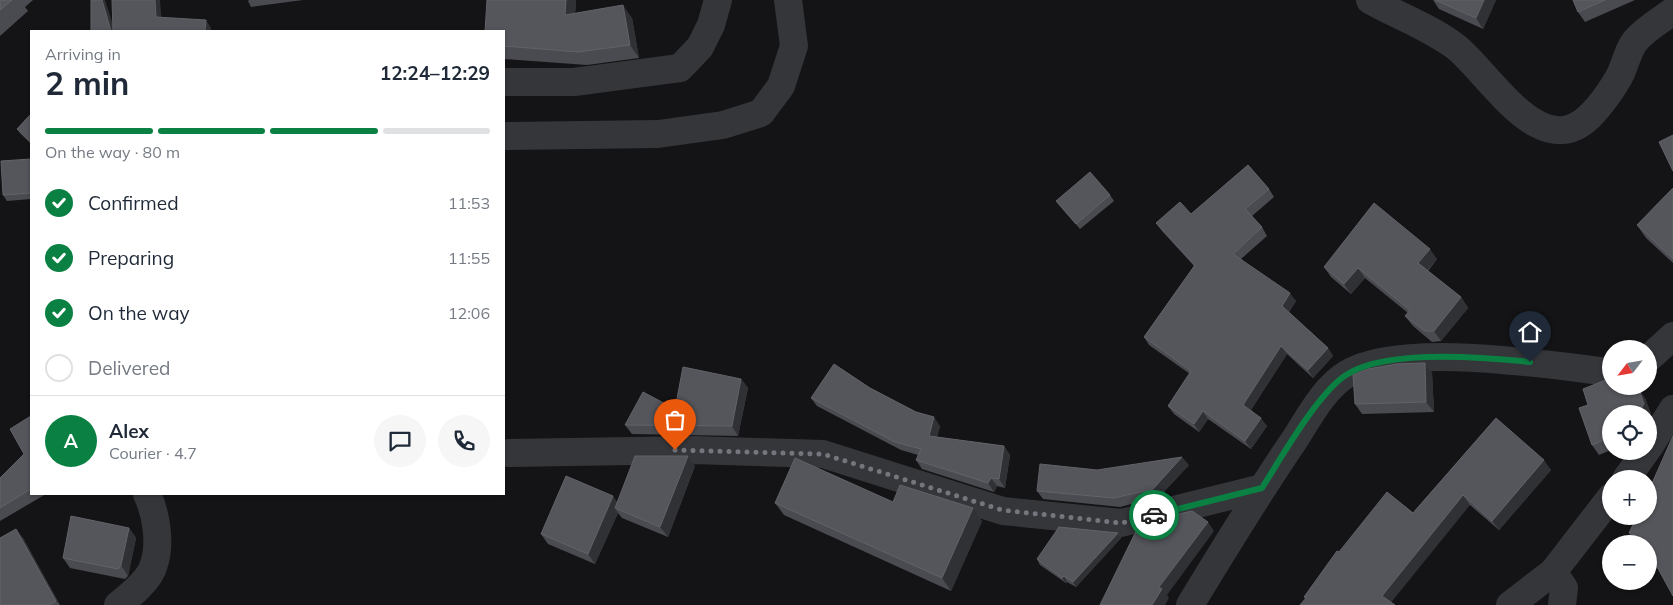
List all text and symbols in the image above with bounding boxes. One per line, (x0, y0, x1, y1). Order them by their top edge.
text: Arriving in (45, 44, 121, 64)
text: 12:24–12:29 (380, 61, 490, 85)
text: 2 min (45, 63, 129, 103)
text: On the way · 80 m (45, 142, 180, 162)
icon: check (45, 189, 73, 217)
text: Confirmed (88, 191, 179, 215)
text: 11:53 (448, 193, 490, 213)
icon: check (45, 244, 73, 272)
text: Preparing (88, 246, 174, 270)
text: 11:55 (448, 248, 490, 268)
icon: check (45, 299, 73, 327)
text: On the way (88, 301, 190, 325)
text: 12:06 (448, 303, 490, 323)
pin (1509, 311, 1551, 362)
icon: home (1516, 318, 1544, 346)
north arrow (1602, 340, 1658, 395)
map controls (1602, 340, 1657, 590)
text: Delivered (88, 356, 170, 380)
pin (654, 399, 696, 450)
button: locate (1602, 405, 1657, 460)
icon: bag (661, 406, 689, 434)
button: chat (374, 415, 426, 467)
button: phone (438, 415, 490, 467)
text: Alex (109, 419, 149, 443)
text: A (64, 429, 78, 453)
text: Courier · 4.7 (109, 443, 197, 463)
button: + (1602, 470, 1657, 525)
courier (1129, 490, 1179, 540)
icon: car (1140, 501, 1168, 529)
button: − (1602, 535, 1657, 590)

